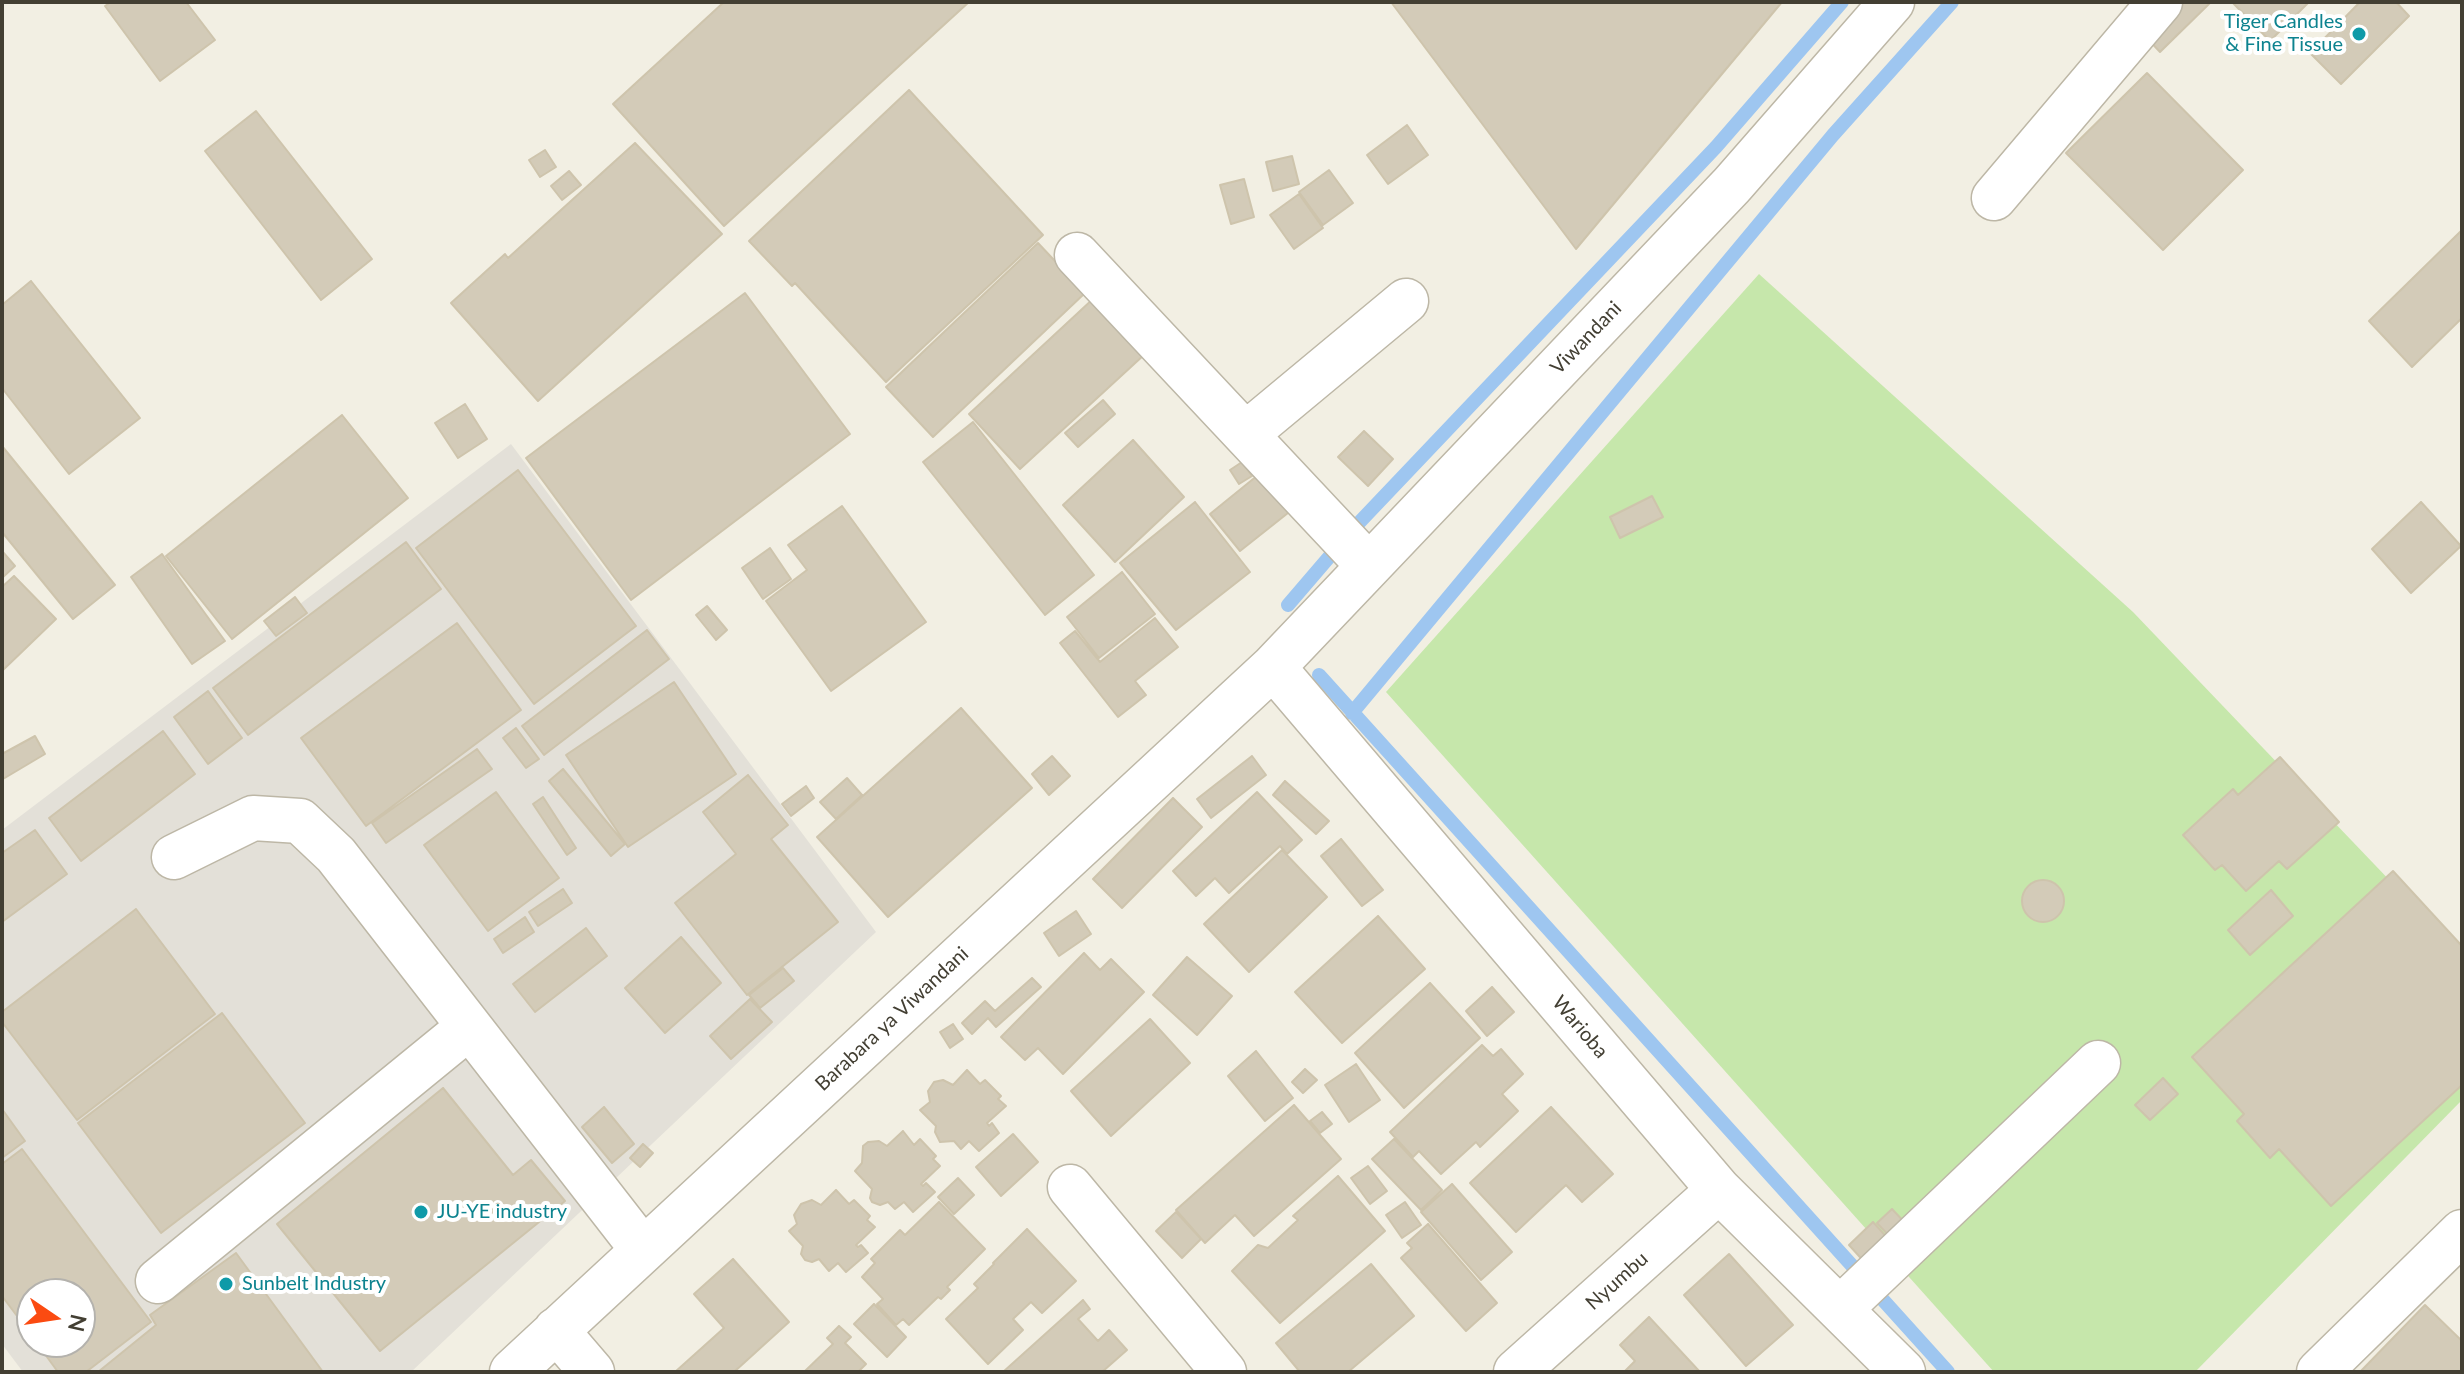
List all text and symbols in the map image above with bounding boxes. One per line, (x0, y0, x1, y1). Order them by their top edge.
place label: Tiger Candles & Fine Tissue (2224, 10, 2343, 57)
marker: Tiger Candles & Fine Tissue (2350, 25, 2368, 43)
street label: Viwandani (1545, 297, 1627, 379)
street label: Barabara ya Viwandani (811, 942, 973, 1096)
street label: Warioba (1547, 991, 1613, 1063)
place label: JU-YE industry (437, 1200, 567, 1224)
marker: JU-YE industry (412, 1203, 430, 1221)
street label: Nyumbu (1581, 1247, 1653, 1315)
place label: Sunbelt Industry (242, 1272, 386, 1296)
marker: Sunbelt Industry (217, 1275, 235, 1293)
north arrow (16, 1278, 96, 1358)
text: N (63, 1312, 93, 1334)

